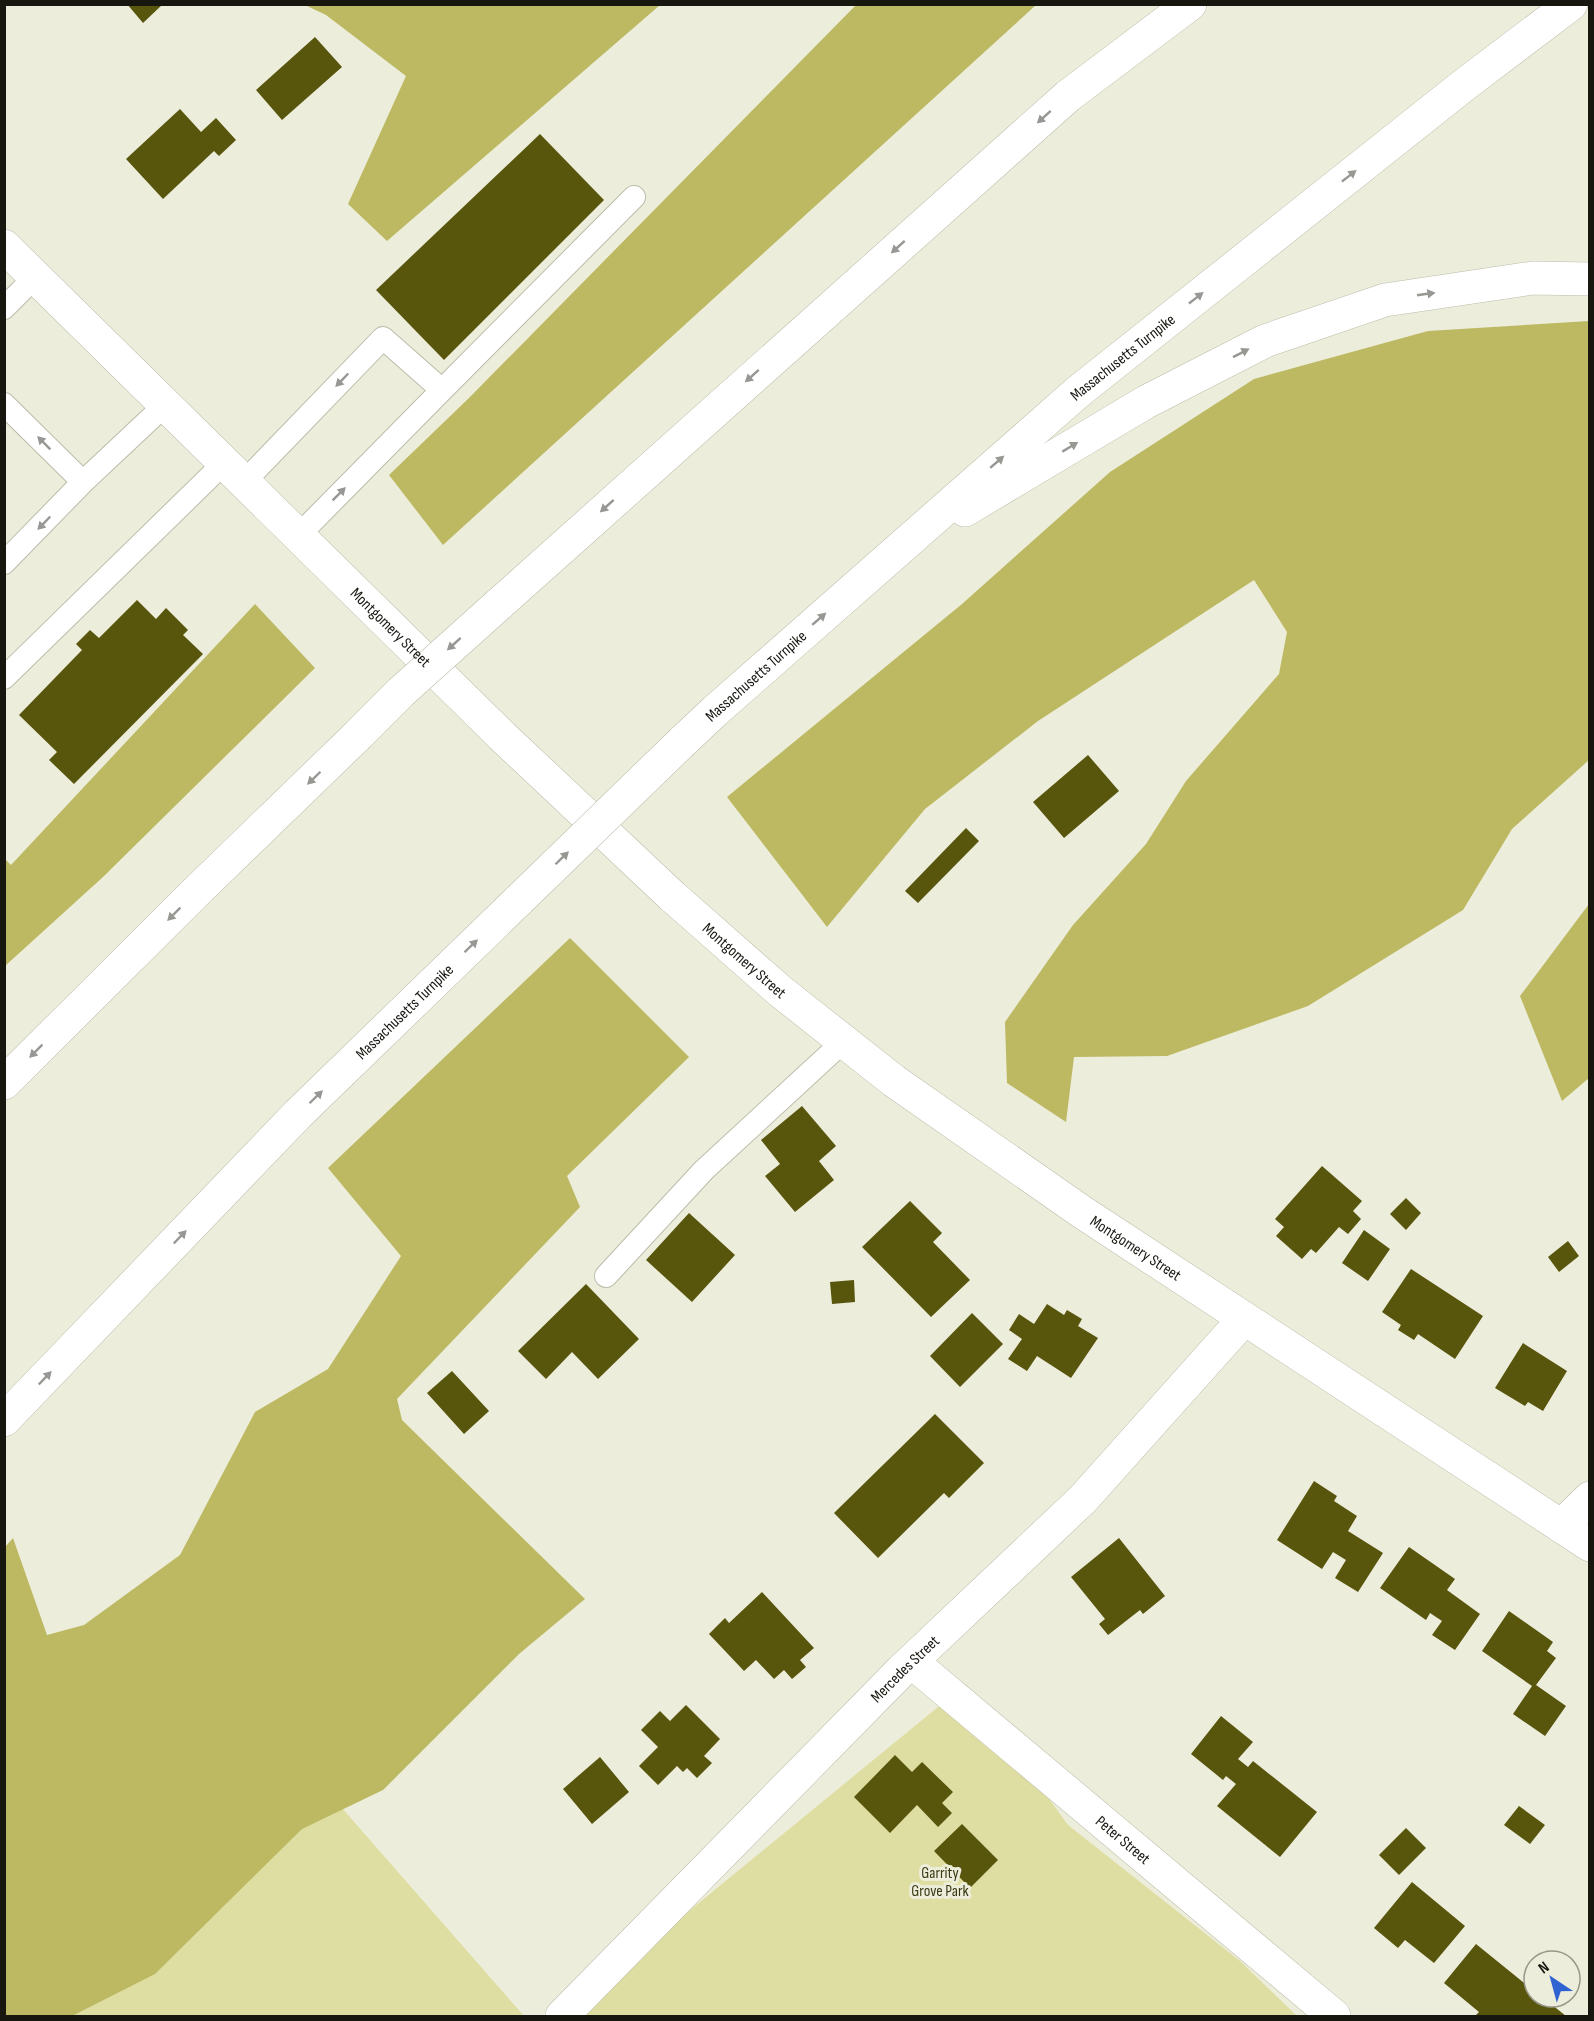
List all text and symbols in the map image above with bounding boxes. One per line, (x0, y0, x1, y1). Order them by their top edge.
one-way arrow (1037, 110, 1052, 123)
one-way arrow (1341, 170, 1357, 183)
one-way arrow (891, 240, 906, 253)
one-way arrow (1417, 289, 1436, 298)
one-way arrow (1188, 291, 1204, 304)
street label: Massachusetts Turnpike (1067, 310, 1179, 405)
one-way arrow (1233, 348, 1250, 358)
one-way arrow (745, 369, 760, 383)
one-way arrow (336, 373, 350, 387)
one-way arrow (37, 436, 51, 450)
one-way arrow (1062, 442, 1079, 452)
one-way arrow (989, 456, 1004, 469)
one-way arrow (331, 488, 345, 502)
one-way arrow (600, 499, 615, 512)
one-way arrow (37, 515, 51, 529)
street label: Montgomery Street (346, 584, 434, 672)
one-way arrow (812, 612, 827, 626)
street label: Massachusetts Turnpike (702, 627, 811, 726)
one-way arrow (447, 637, 462, 650)
one-way arrow (307, 770, 321, 784)
one-way arrow (554, 852, 568, 866)
one-way arrow (168, 906, 182, 920)
street label: Montgomery Street (698, 919, 789, 1003)
one-way arrow (463, 940, 477, 954)
street label: Massachusetts Turnpike (352, 961, 458, 1064)
one-way arrow (29, 1044, 43, 1058)
one-way arrow (308, 1090, 322, 1104)
street label: Montgomery Street (1086, 1212, 1184, 1285)
one-way arrow (173, 1229, 187, 1244)
one-way arrow (38, 1370, 52, 1385)
street label: Mercedes Street (867, 1632, 944, 1707)
street label: Peter Street (1091, 1812, 1154, 1869)
park label: Garrity Grove Park (911, 1864, 969, 1901)
north arrow (1522, 1949, 1582, 2009)
text: N (1535, 1958, 1553, 1978)

